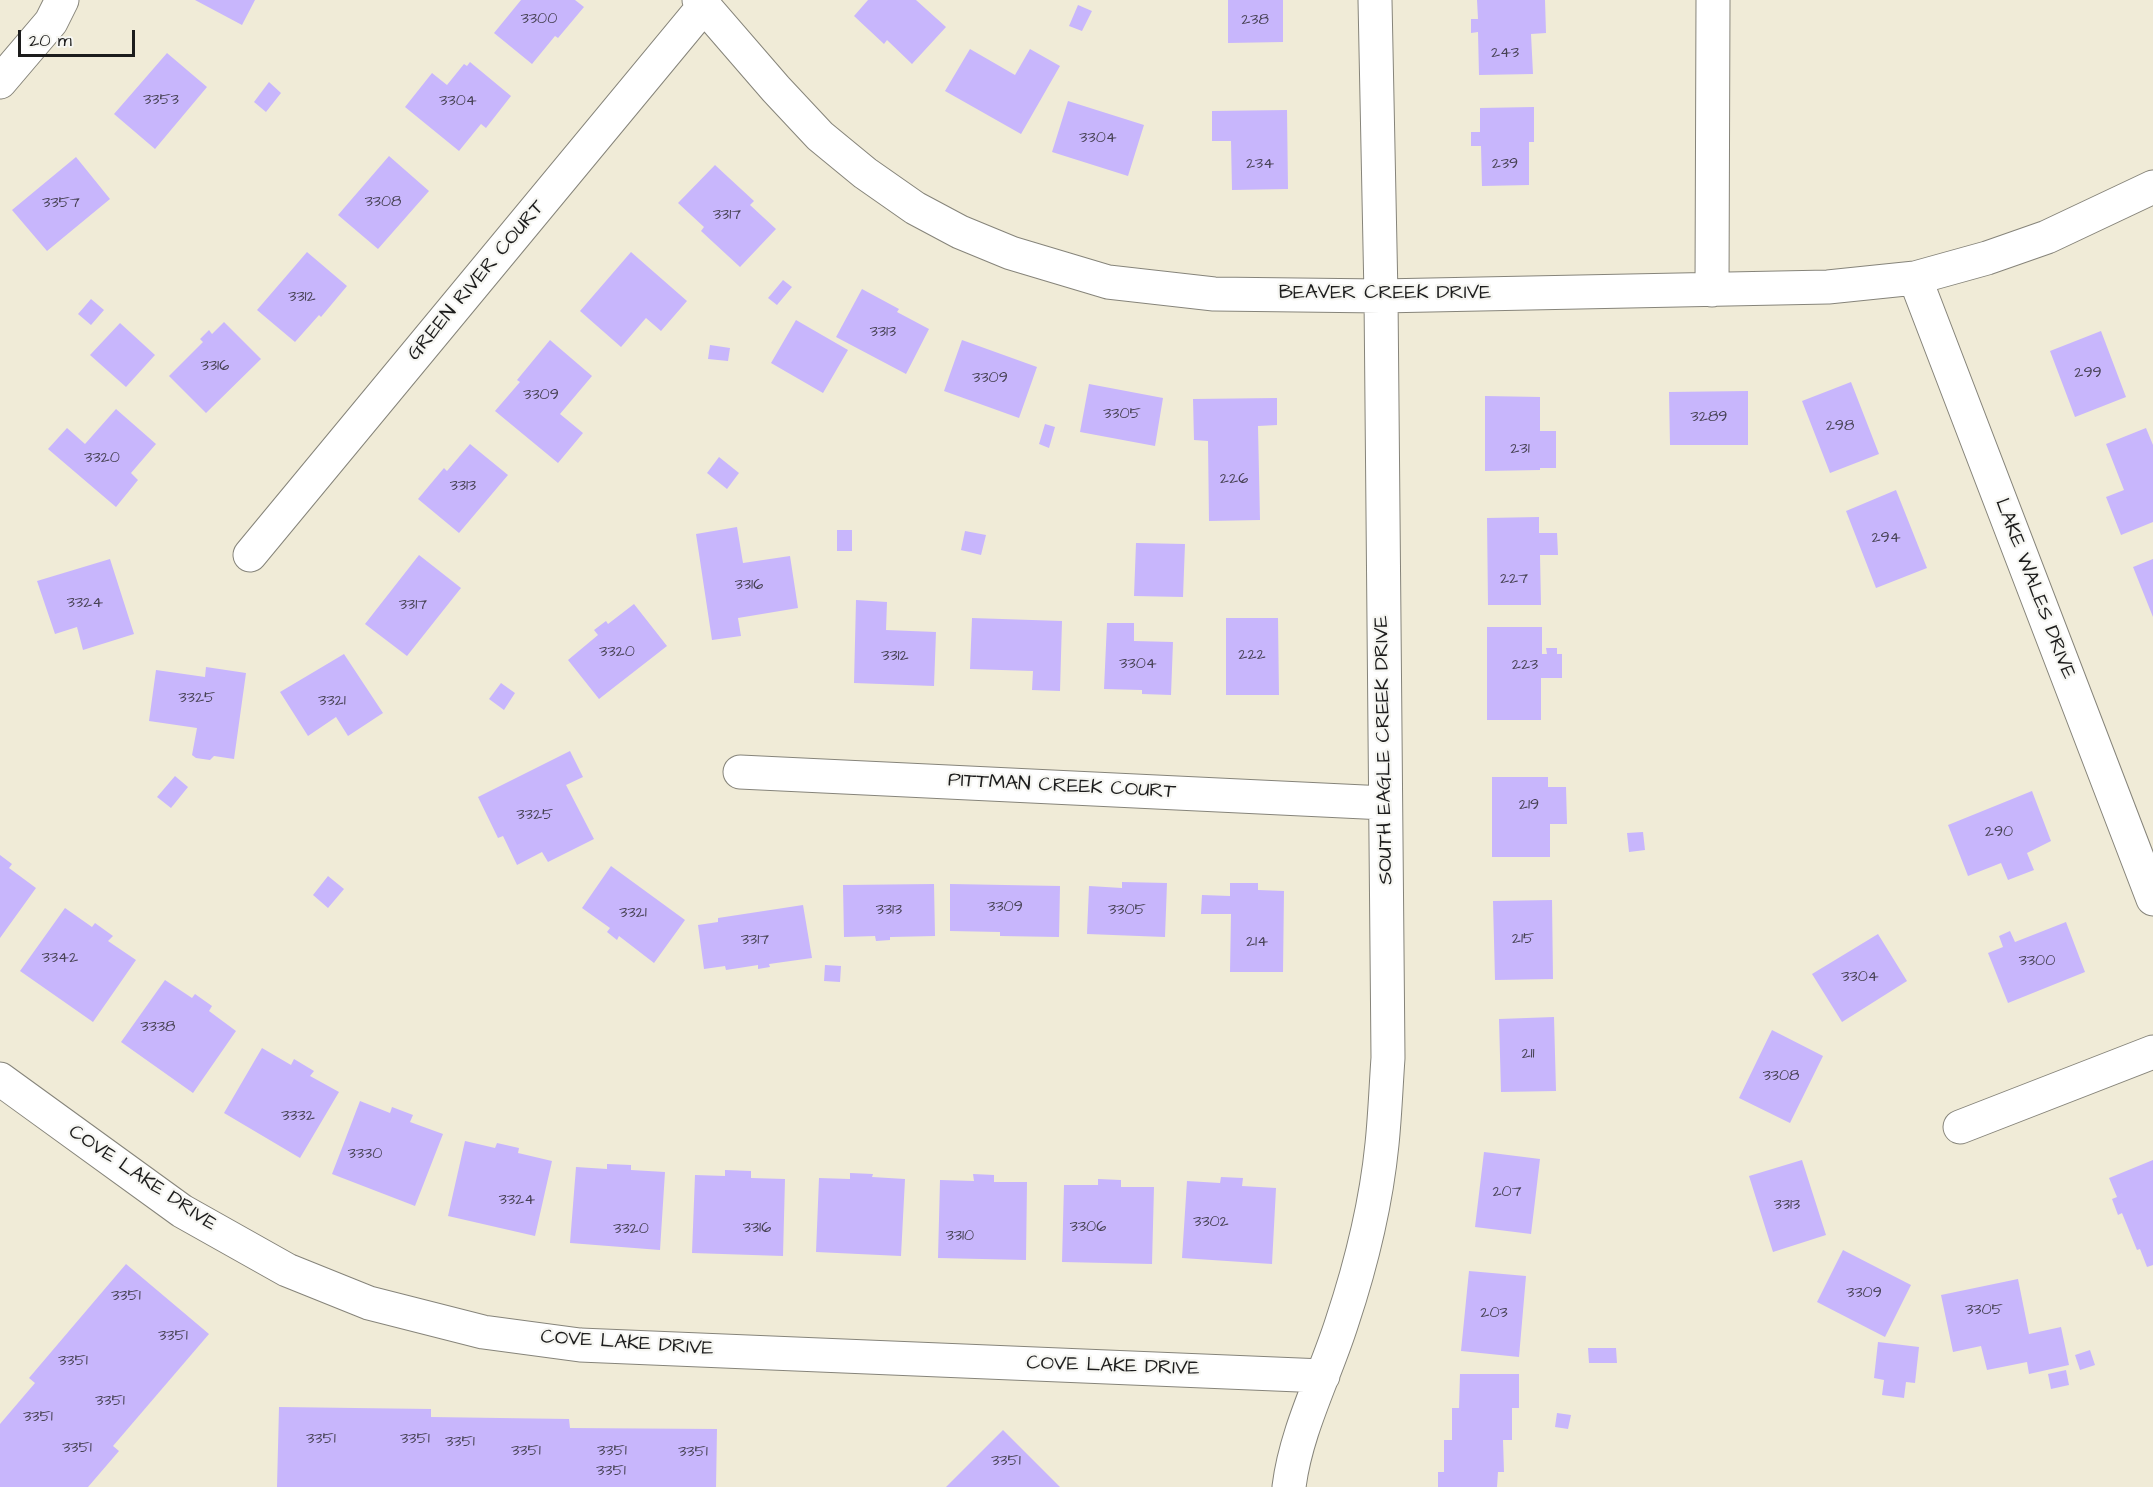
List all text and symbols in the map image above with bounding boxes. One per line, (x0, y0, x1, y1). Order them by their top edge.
house number: 3300 (521, 10, 557, 30)
house number: 238 (1241, 11, 1269, 31)
scale bar (21, 18, 138, 56)
text: 20 m (29, 28, 72, 53)
house number: 243 (1491, 44, 1519, 64)
house number: 3353 (143, 91, 179, 111)
house number: 3304 (439, 92, 477, 112)
house number: 3304 (1079, 129, 1117, 149)
house number: 234 (1246, 155, 1274, 175)
house number: 239 (1492, 155, 1518, 175)
house number: 3308 (365, 193, 401, 213)
house number: 3357 (42, 194, 80, 214)
street label: GREEN RIVER COURT (403, 196, 551, 366)
house number: 3317 (713, 206, 741, 226)
street label: BEAVER CREEK DRIVE (1279, 282, 1491, 306)
house number: 3312 (288, 288, 316, 308)
house number: 3313 (870, 323, 896, 343)
house number: 3316 (201, 357, 229, 377)
house number: 299 (2074, 364, 2102, 384)
house number: 3309 (972, 369, 1008, 389)
house number: 3309 (523, 386, 559, 406)
house number: 3305 (1103, 405, 1141, 425)
house number: 3289 (1691, 408, 1727, 428)
house number: 298 (1826, 417, 1854, 437)
house number: 231 (1510, 440, 1530, 460)
house number: 3320 (84, 449, 120, 469)
house number: 226 (1220, 470, 1248, 490)
house number: 3313 (450, 477, 476, 497)
street label: LAKE WALES DRIVE (1989, 495, 2079, 683)
house number: 294 (1871, 529, 1901, 549)
house number: 227 (1500, 570, 1528, 590)
house number: 3316 (735, 576, 763, 596)
house number: 3324 (67, 594, 103, 614)
house number: 3317 (399, 596, 427, 616)
street label: SOUTH EAGLE CREEK DRIVE (1371, 615, 1399, 885)
house number: 3320 (599, 643, 635, 663)
house number: 222 (1238, 646, 1266, 666)
house number: 3312 (881, 647, 909, 667)
house number: 3304 (1119, 655, 1157, 675)
house number: 223 (1512, 656, 1538, 676)
house number: 3325 (179, 689, 215, 709)
house number: 3321 (318, 692, 346, 712)
street label: PITTMAN CREEK COURT (947, 769, 1177, 805)
house number: 219 (1519, 796, 1539, 816)
house number: 3325 (517, 806, 553, 826)
house number: 290 (1985, 823, 2013, 843)
house number: 3309 (987, 898, 1023, 918)
house number: 3313 (876, 901, 902, 921)
house number: 3305 (1108, 901, 1146, 921)
house number: 3321 (619, 904, 647, 924)
house number: 215 (1512, 930, 1534, 950)
house number: 3317 (741, 931, 769, 951)
house number: 214 (1246, 933, 1268, 953)
house number: 3342 (42, 949, 78, 969)
house number: 3300 (2019, 952, 2055, 972)
house number: 3304 (1841, 968, 1879, 988)
house number: 3338 (141, 1018, 175, 1038)
house number: 211 (1521, 1045, 1535, 1065)
house number: 3308 (1763, 1067, 1799, 1087)
house number: 3332 (281, 1107, 315, 1127)
street label: COVE LAKE DRIVE (64, 1121, 220, 1237)
house number: 3330 (348, 1145, 382, 1165)
house number: 207 (1492, 1183, 1522, 1203)
house number: 3324 (499, 1191, 535, 1211)
house number: 3313 (1774, 1196, 1800, 1216)
house number: 3302 (1193, 1213, 1229, 1233)
house number: 3306 (1070, 1218, 1106, 1238)
house number: 3316 (743, 1219, 771, 1239)
house number: 3320 (613, 1220, 649, 1240)
house number: 3310 (946, 1227, 974, 1247)
house number: 3309 (1846, 1284, 1882, 1304)
house number: 3351 (111, 1287, 141, 1307)
house number: 3305 (1965, 1301, 2003, 1321)
house number: 203 (1480, 1304, 1508, 1324)
street label: COVE LAKE DRIVE (540, 1326, 714, 1362)
house number: 3351 (158, 1327, 188, 1347)
house number: 3351 (58, 1352, 88, 1372)
street label: COVE LAKE DRIVE (1026, 1352, 1200, 1382)
house number: 3351 (95, 1392, 125, 1412)
house number: 3351 (23, 1408, 53, 1428)
house number: 3351 (306, 1430, 336, 1450)
house number: 3351 (400, 1430, 430, 1450)
house number: 3351 (445, 1433, 475, 1453)
house number: 3351 (62, 1439, 92, 1459)
house number: 3351 (511, 1442, 541, 1462)
house number: 3351 (597, 1442, 627, 1462)
house number: 3351 (678, 1443, 708, 1463)
house number: 3351 (991, 1452, 1021, 1472)
house number: 3351 (596, 1462, 626, 1482)

